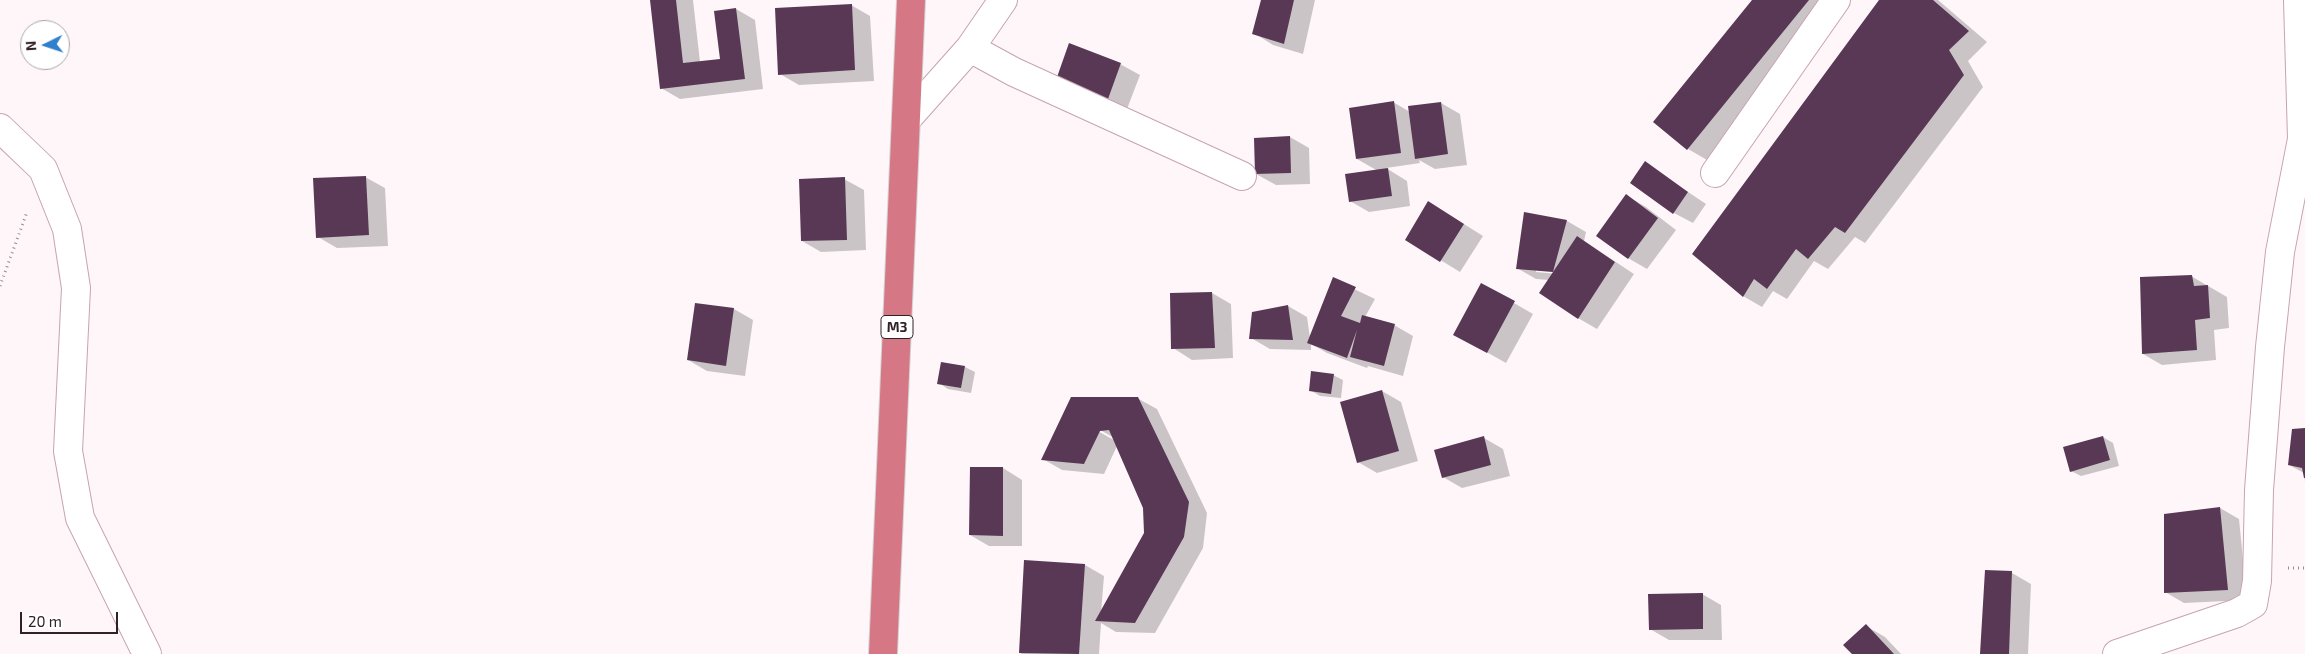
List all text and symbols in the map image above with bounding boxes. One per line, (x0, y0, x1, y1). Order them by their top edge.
north arrow (20, 20, 70, 70)
text: N (22, 40, 39, 52)
road number: M3 (881, 316, 913, 338)
scale bar (22, 602, 120, 634)
text: 20 m (28, 612, 62, 630)

